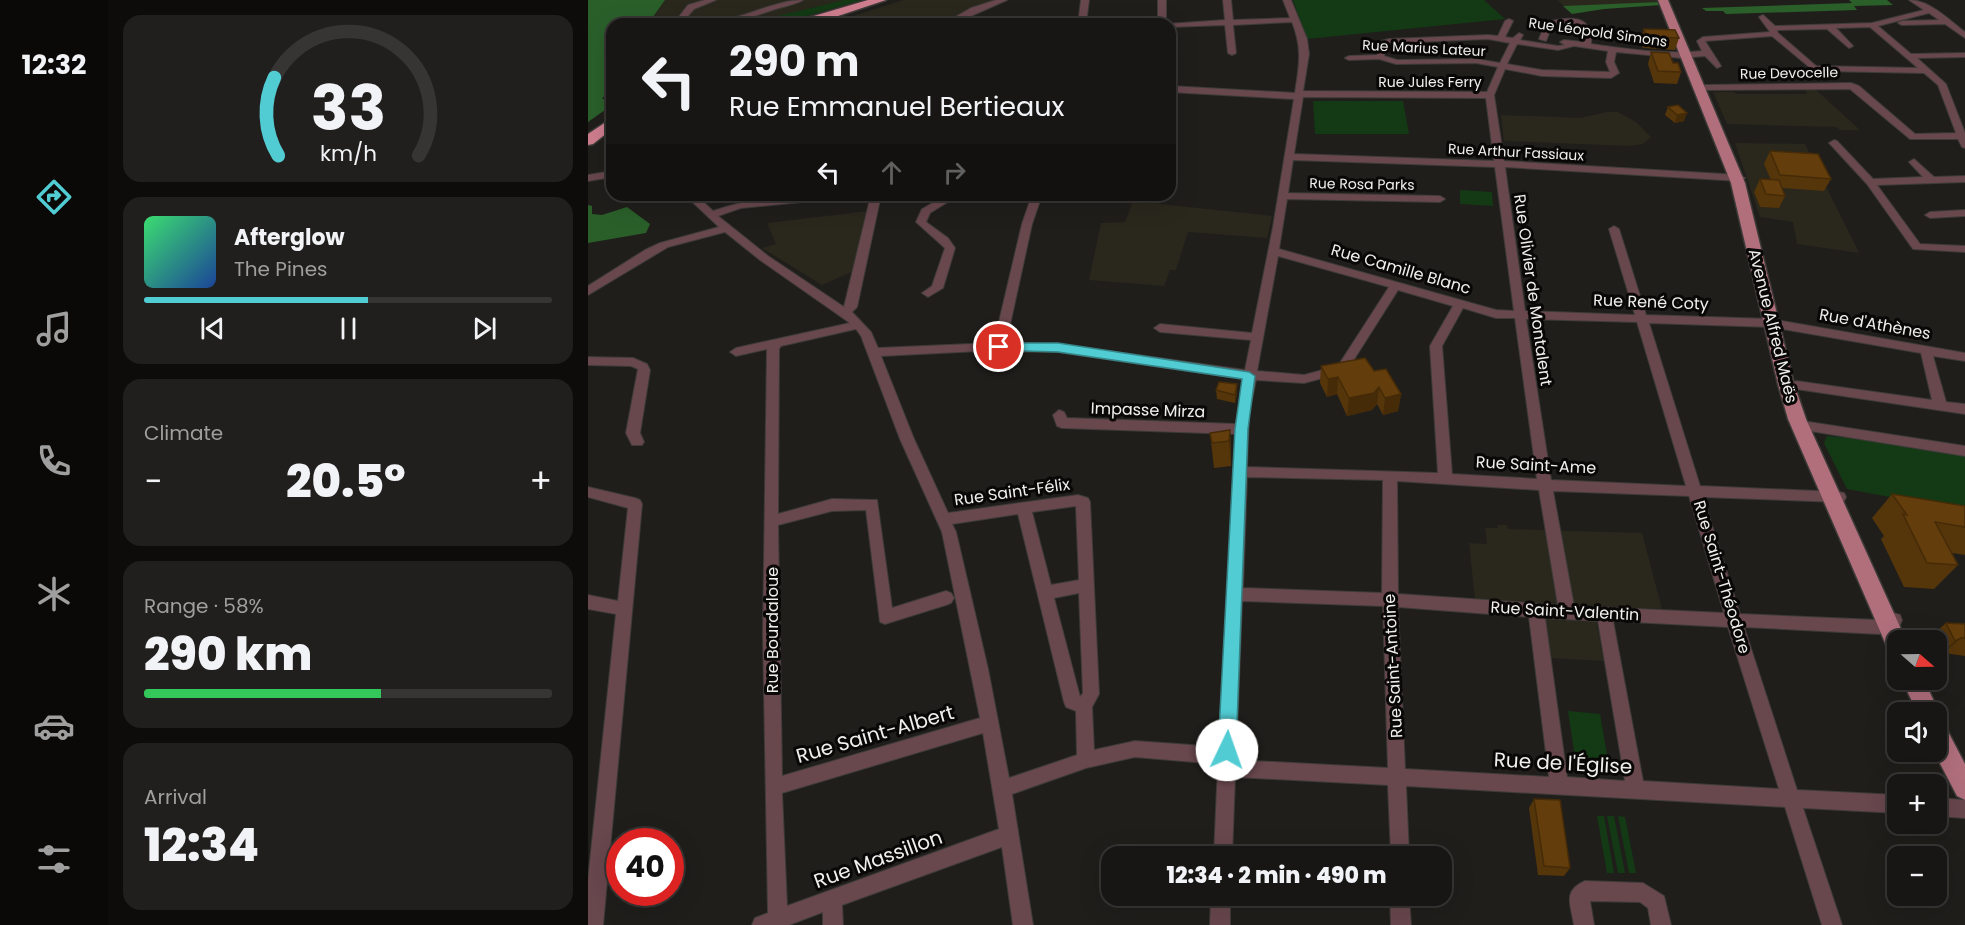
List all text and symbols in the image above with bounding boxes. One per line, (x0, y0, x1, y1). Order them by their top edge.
street label: Rue Léopold Simons (1527, 12, 1669, 52)
text: 290 m (729, 32, 860, 91)
street label: Rue Marius Lateur (1362, 35, 1486, 61)
icon: left (630, 42, 708, 120)
text: 12:32 (22, 46, 87, 83)
street label: Rue Devocelle (1740, 62, 1838, 84)
text: 33 (310, 64, 386, 152)
street label: Rue Jules Ferry (1378, 72, 1482, 92)
text: Rue Emmanuel Bertieaux (729, 88, 1065, 125)
text: km/h (319, 138, 377, 169)
street label: Rue Arthur Fassiaux (1447, 138, 1585, 166)
icon: left (812, 156, 845, 189)
icon: ahead (875, 156, 908, 189)
icon: right (938, 156, 971, 189)
street label: Rue Rosa Parks (1309, 173, 1415, 195)
icon: directions (33, 176, 75, 218)
street label: Rue Olivier de Montalent (1508, 193, 1558, 388)
text: Afterglow (234, 222, 345, 253)
street label: Rue Camille Blanc (1328, 238, 1474, 300)
street label: Avenue Alfred Maës (1743, 246, 1803, 406)
text: The Pines (234, 255, 328, 283)
street label: Rue René Coty (1593, 288, 1709, 316)
street label: Rue d'Athènes (1817, 303, 1933, 345)
icon: music (33, 308, 75, 350)
icon: previous (196, 312, 229, 345)
icon: pause (332, 312, 365, 345)
icon: next (468, 312, 501, 345)
pin (973, 321, 1024, 372)
icon: arrive (982, 330, 1015, 363)
street label: Impasse Mirza (1090, 397, 1206, 423)
text: Climate (144, 419, 223, 447)
icon: phone (33, 440, 75, 482)
text: 20.5° (286, 450, 406, 513)
street label: Rue Saint-Ame (1475, 450, 1597, 480)
text: − (144, 458, 162, 505)
text: + (529, 458, 552, 505)
street label: Rue Saint-Félix (953, 472, 1072, 512)
street label: Rue Saint-Théodore (1688, 498, 1756, 657)
street label: Rue Bourdaloue (761, 567, 784, 693)
icon: climate (33, 573, 75, 615)
text: Range · 58% (144, 592, 264, 620)
street label: Rue Saint-Antoine (1378, 593, 1408, 739)
street label: Rue Saint-Valentin (1490, 596, 1640, 626)
text: 290 km (144, 623, 312, 686)
north arrow (1887, 630, 1947, 690)
map controls (1887, 630, 1947, 906)
street label: Rue Saint-Albert (793, 698, 957, 770)
button: sound (1887, 702, 1947, 762)
icon: car (33, 705, 75, 747)
position arrow (1195, 718, 1259, 782)
street label: Rue de l'Église (1493, 745, 1633, 781)
button: + (1887, 774, 1947, 834)
text: Arrival (144, 783, 207, 811)
text: 12:34 (144, 814, 259, 877)
street label: Rue Massillon (810, 823, 946, 895)
speed limit sign: 40 (606, 828, 684, 906)
icon: filters (33, 838, 75, 880)
button: − (1887, 846, 1947, 906)
text: 12:34 · 2 min · 490 m (1166, 860, 1387, 891)

